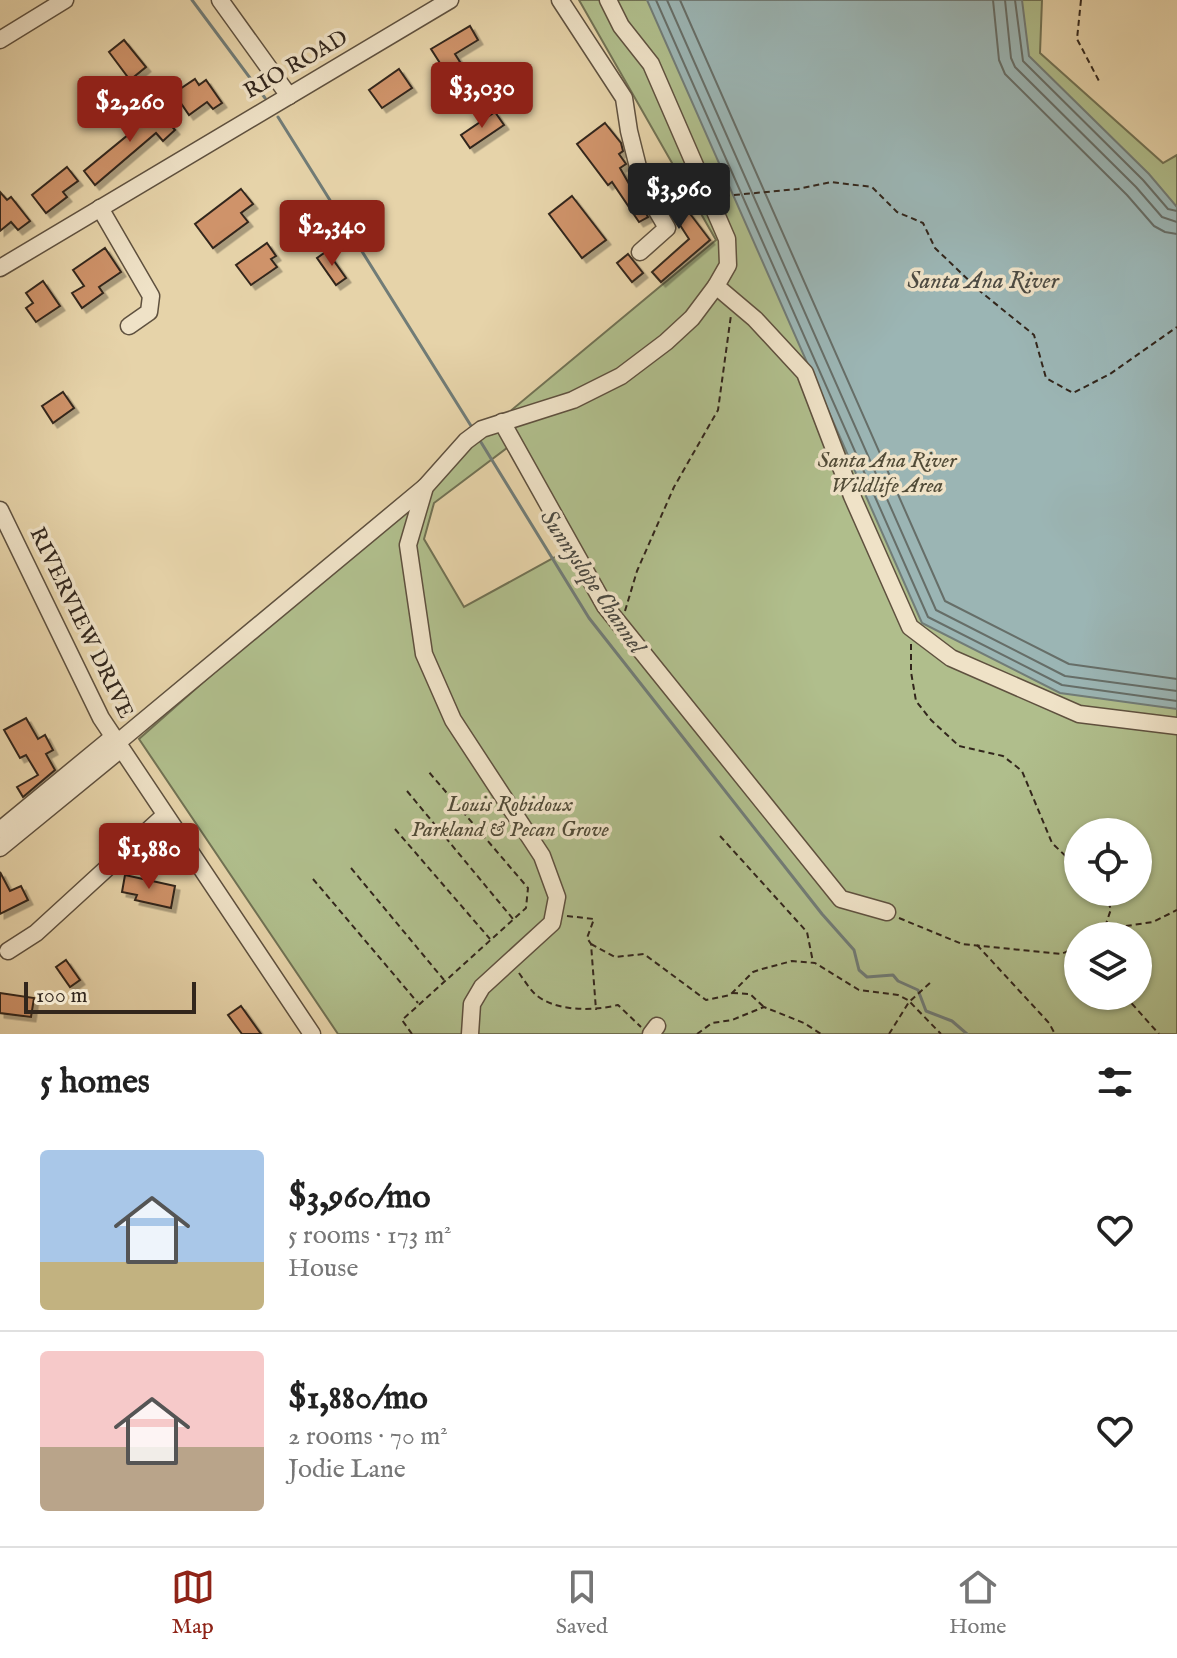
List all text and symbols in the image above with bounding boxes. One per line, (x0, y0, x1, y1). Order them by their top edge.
street label: RIO ROAD (239, 24, 353, 106)
pin: $3,030 (417, 62, 547, 130)
text: $3,030 (449, 71, 515, 104)
pin: $2,260 (65, 76, 195, 144)
text: $2,260 (95, 85, 165, 118)
pin: $3,960 (614, 163, 744, 231)
text: $3,960 (646, 172, 712, 205)
pin: $2,340 (267, 200, 397, 268)
text: $2,340 (298, 209, 366, 242)
water label: Santa Ana River (907, 266, 1061, 297)
park label: Santa Ana River Wildlife Area (818, 447, 958, 500)
water label: Sunnyslope Channel (532, 504, 653, 662)
street label: RIVERVIEW DRIVE (23, 523, 139, 723)
park label: Louis Robidoux Parkland & Pecan Grove (411, 791, 610, 844)
map controls (1064, 818, 1152, 1010)
button: locate (1064, 818, 1152, 906)
pin: $1,880 (84, 823, 214, 891)
text: $1,880 (117, 832, 181, 865)
button: layers (1064, 922, 1152, 1010)
scale bar (24, 978, 196, 1014)
text: 100 m (36, 982, 88, 1010)
icon: filters (1093, 1060, 1137, 1104)
text: 5 homes (40, 1061, 150, 1104)
text: $3,960/mo (288, 1176, 431, 1219)
icon: home (104, 1182, 200, 1278)
icon: heart (1093, 1208, 1137, 1252)
text: 5 rooms · 173 m² (288, 1219, 452, 1252)
text: House (288, 1252, 358, 1285)
text: $1,880/mo (288, 1377, 428, 1420)
icon: home (104, 1383, 200, 1479)
icon: heart (1093, 1409, 1137, 1453)
text: 2 rooms · 70 m² (288, 1420, 448, 1453)
text: Jodie Lane (288, 1453, 406, 1486)
tab: Map (171, 1565, 215, 1641)
tab: Saved (556, 1565, 608, 1641)
tab: Home (949, 1565, 1006, 1641)

